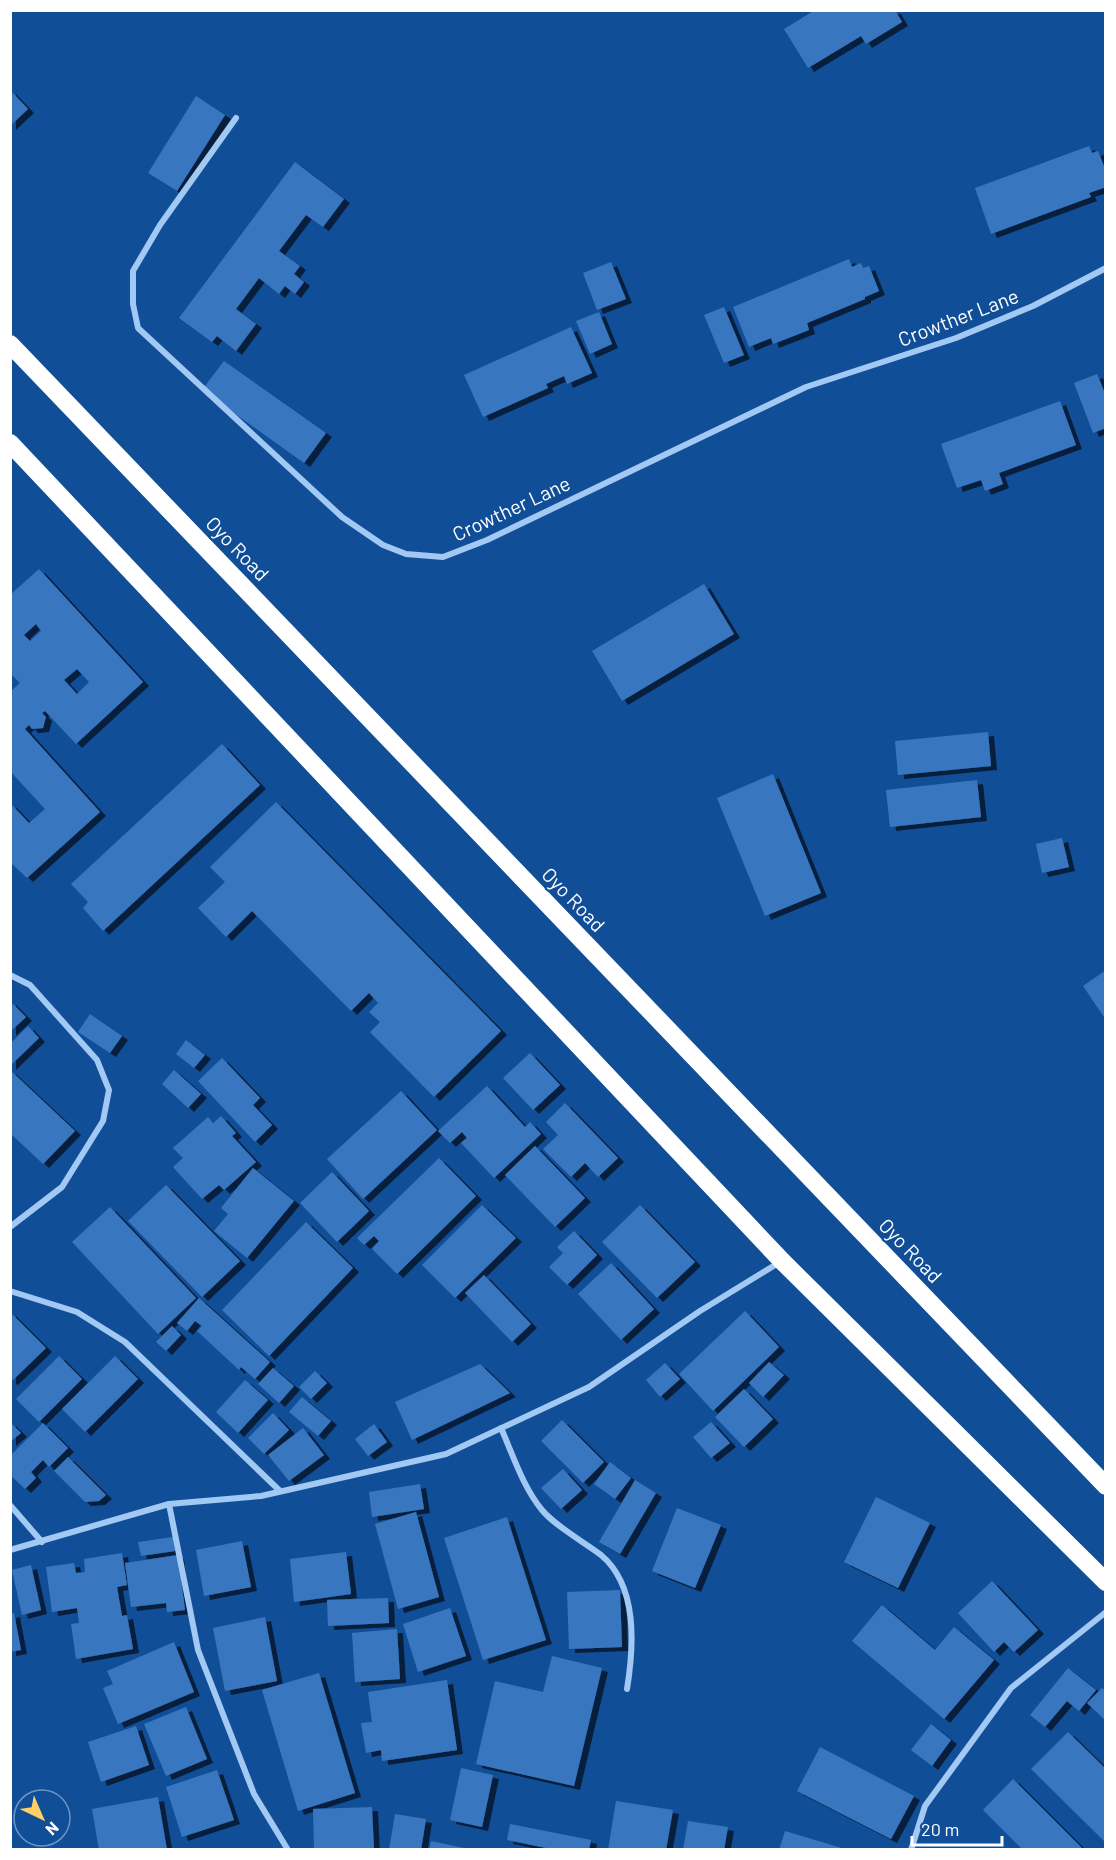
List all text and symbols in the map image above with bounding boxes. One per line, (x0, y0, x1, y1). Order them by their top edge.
street label: Crowther Lane (894, 283, 1022, 351)
street label: Crowther Lane (448, 470, 574, 546)
street label: Oyo Road (201, 511, 275, 585)
street label: Oyo Road (537, 862, 611, 936)
street label: Oyo Road (874, 1213, 948, 1287)
north arrow (12, 1788, 72, 1848)
scale bar (912, 1809, 1002, 1847)
text: 20 m (921, 1818, 959, 1840)
text: N (42, 1819, 63, 1840)

